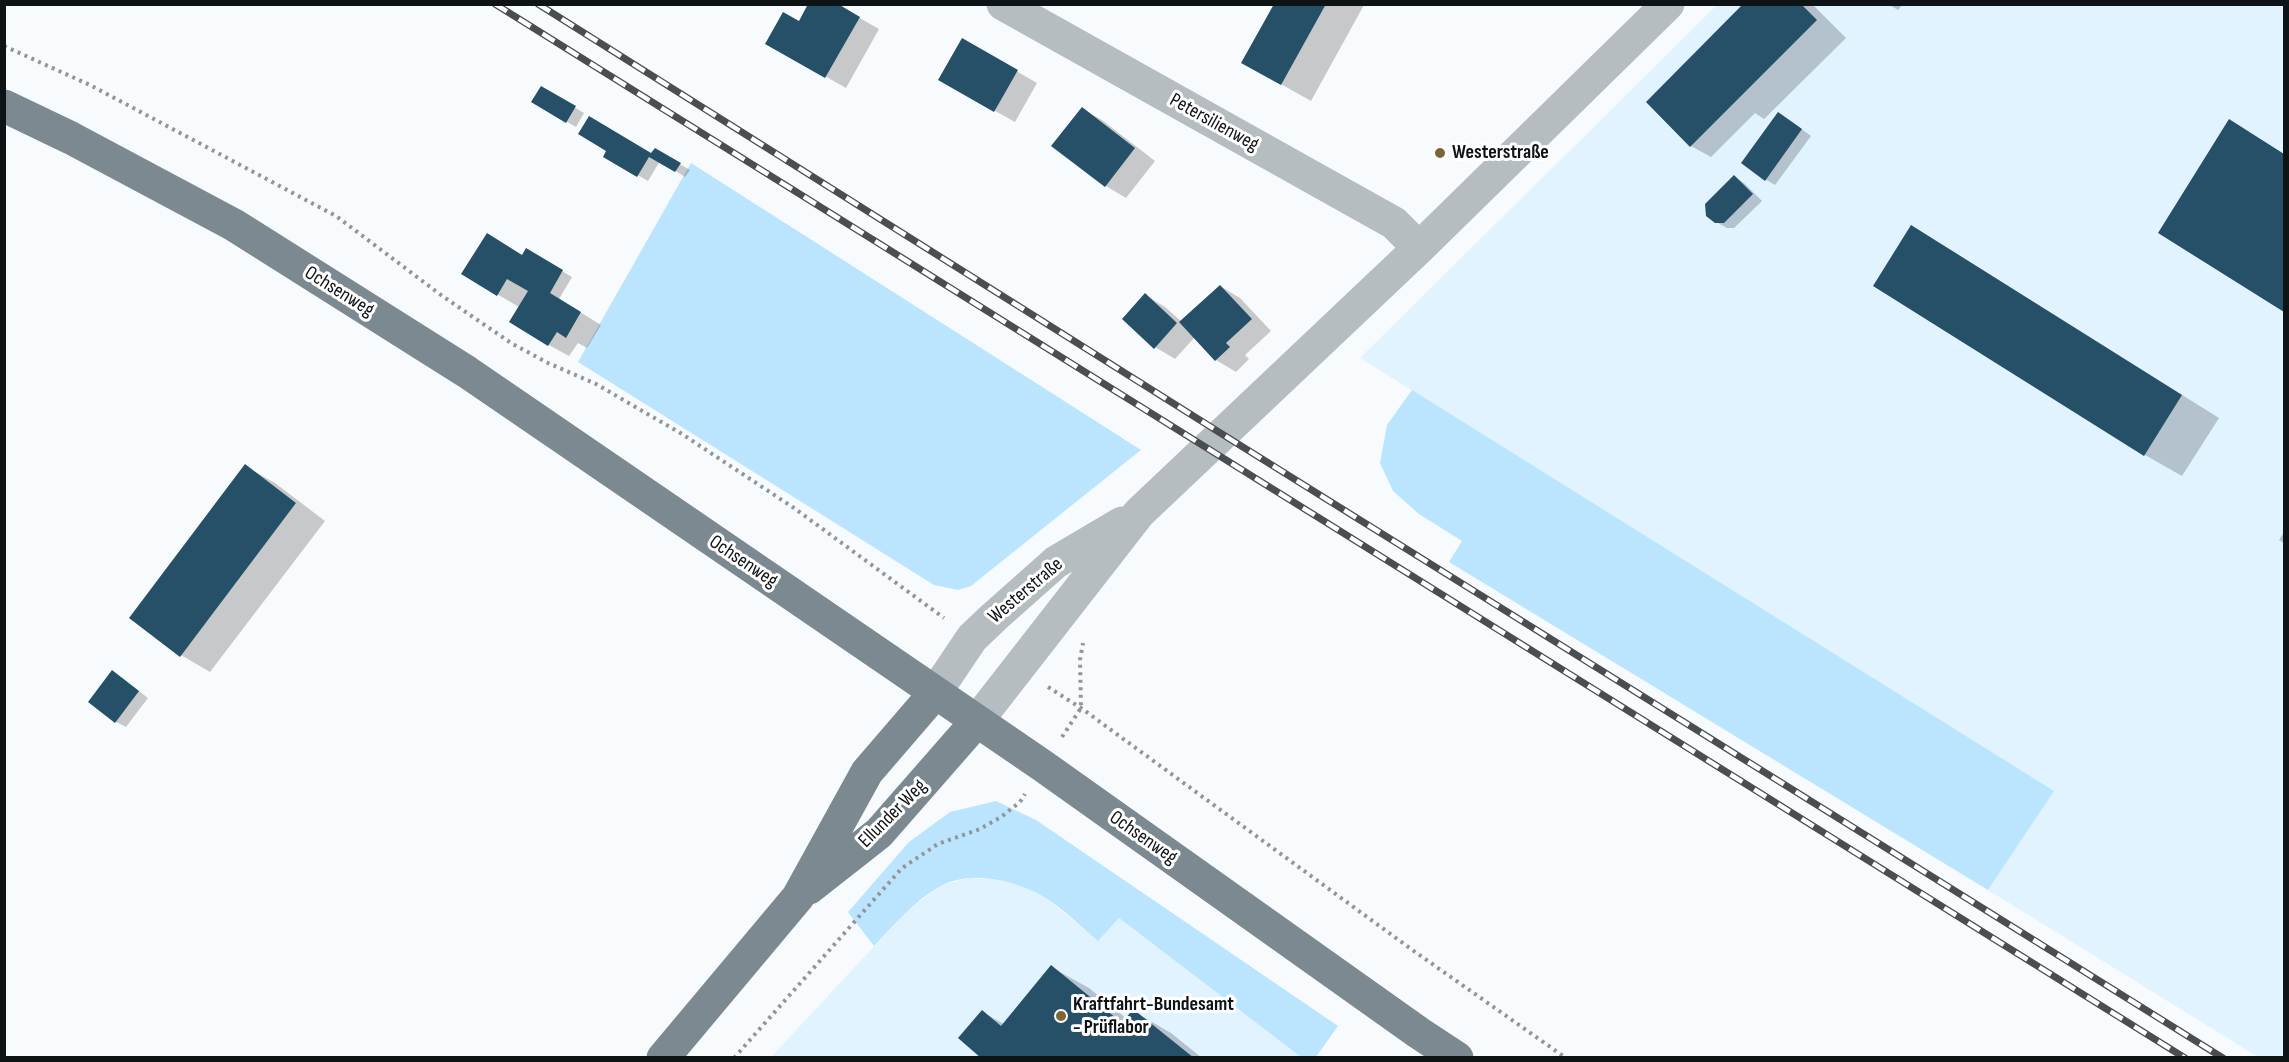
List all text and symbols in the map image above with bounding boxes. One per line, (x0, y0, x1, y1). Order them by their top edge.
street label: Petersilienweg (1165, 89, 1263, 157)
place label: Westerstraße (1452, 141, 1549, 165)
marker: Westerstraße (1433, 146, 1447, 160)
street label: Ochsenweg (300, 261, 378, 323)
street label: Ochsenweg (704, 530, 782, 594)
street label: Westerstraße (984, 553, 1068, 629)
street label: Ellunder Weg (854, 775, 932, 853)
street label: Ochsenweg (1104, 806, 1182, 870)
place label: Kraftfahrt-Bundesamt - Prüflabor (1073, 993, 1234, 1040)
marker: Kraftfahrt-Bundesamt - Prüflabor (1054, 1009, 1068, 1023)

